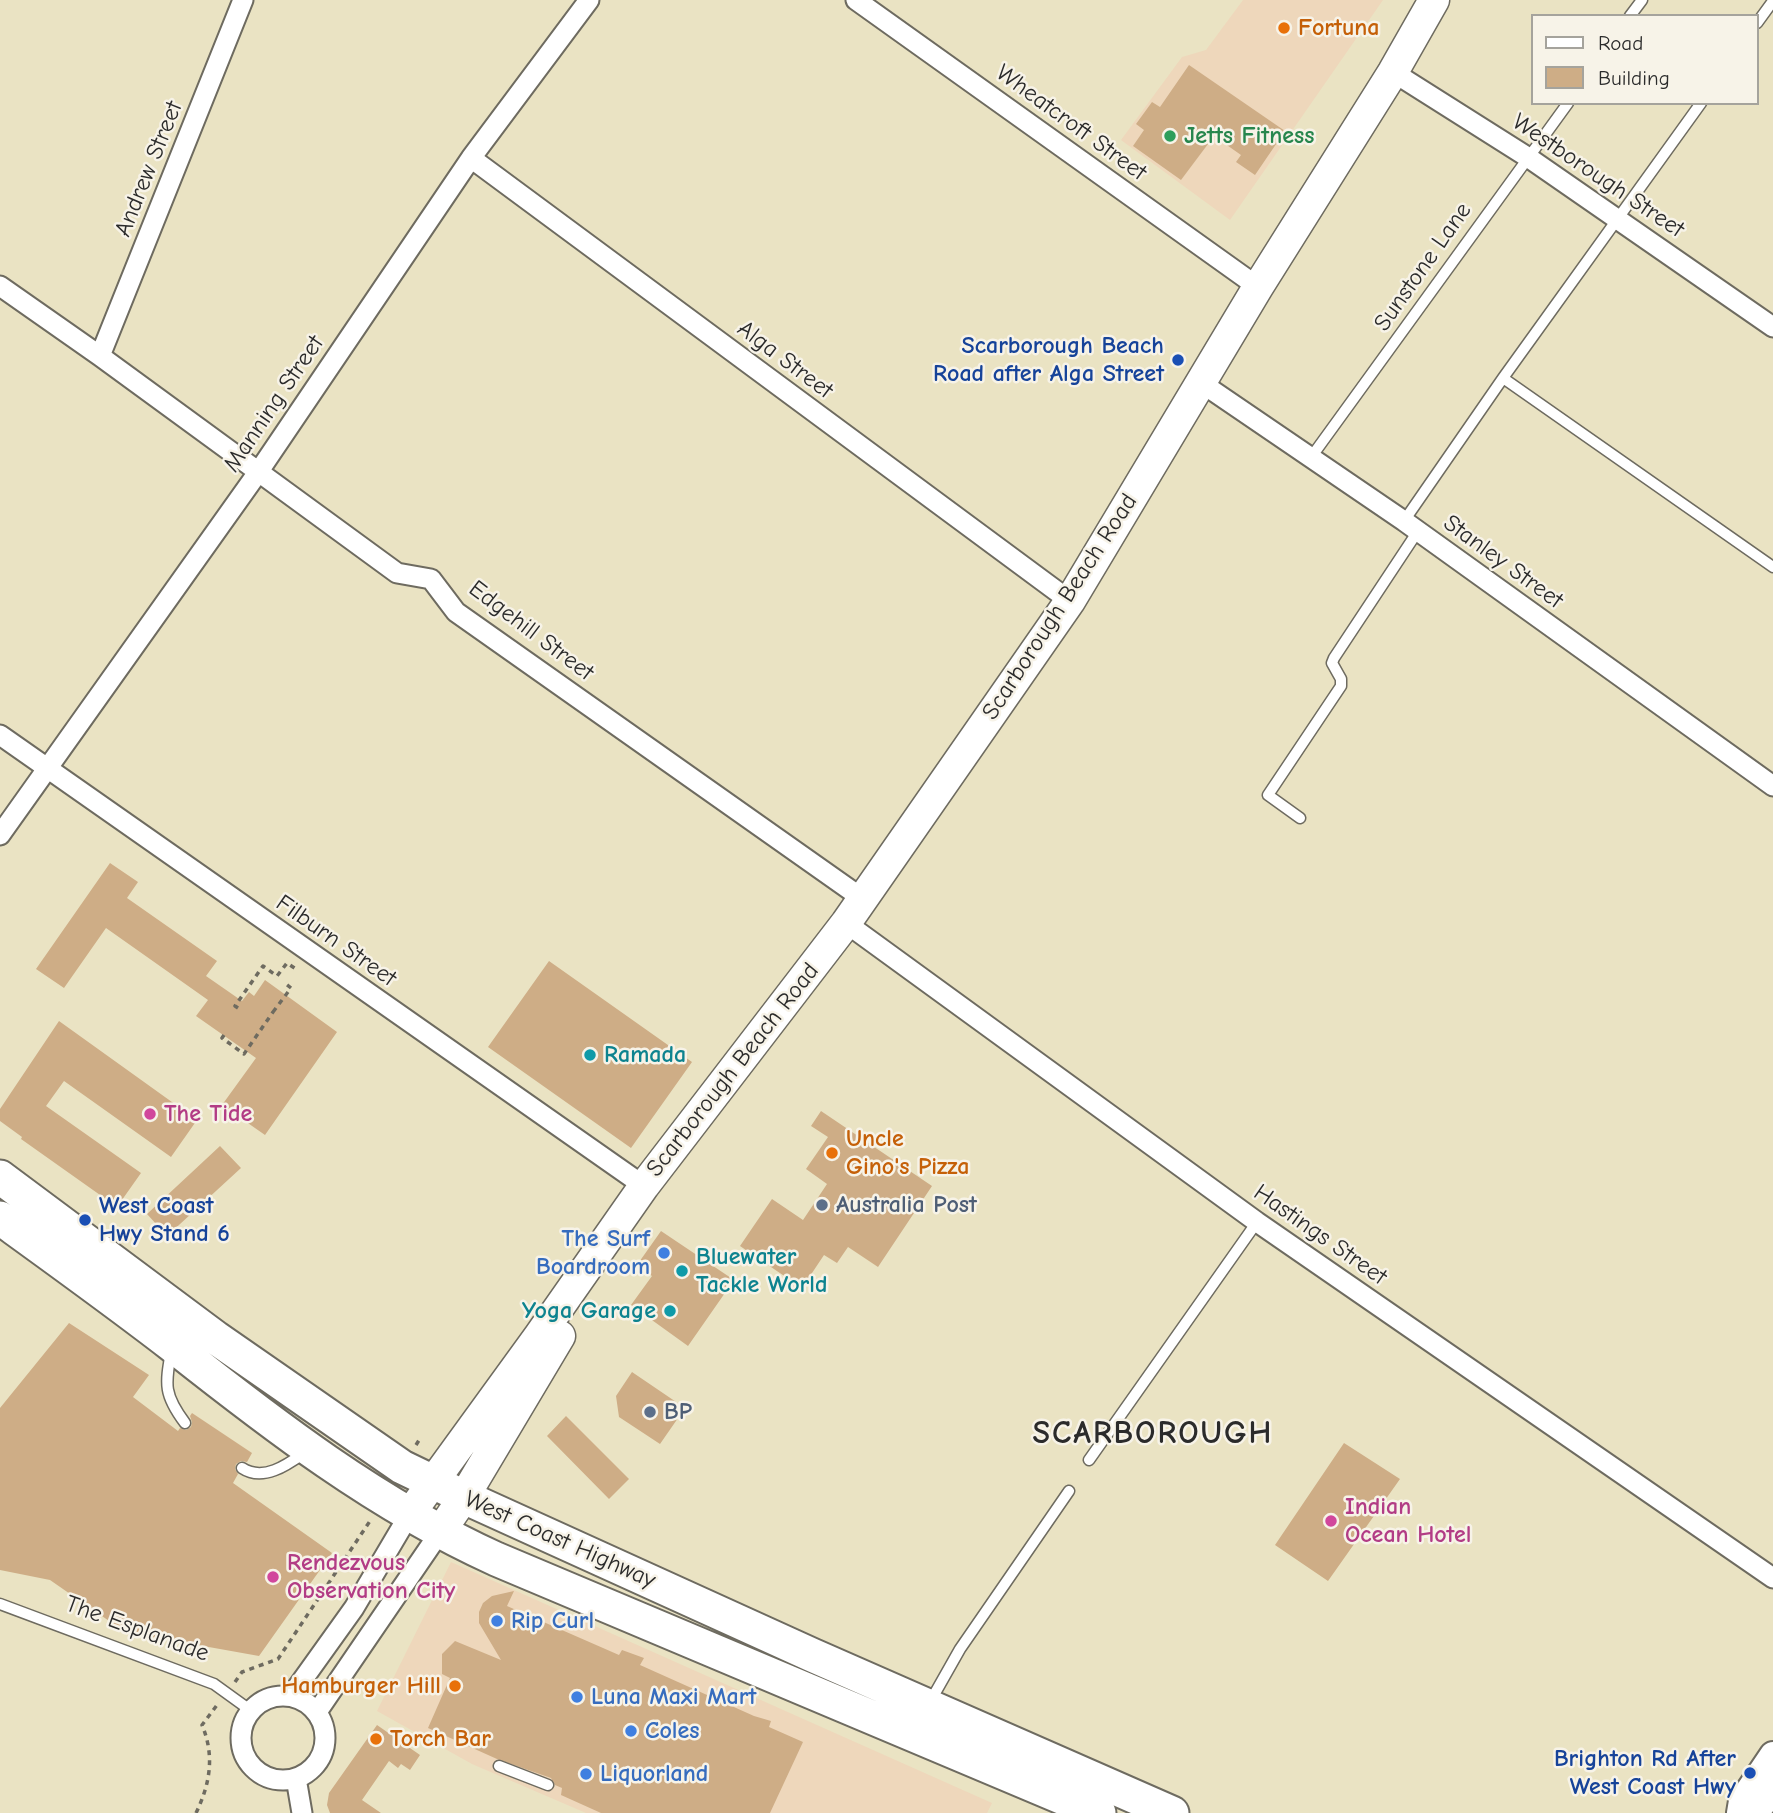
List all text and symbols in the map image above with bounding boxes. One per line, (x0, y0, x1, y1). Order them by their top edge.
place label: Fortuna (1298, 14, 1380, 42)
legend (1532, 14, 1759, 105)
marker: Fortuna (1276, 20, 1292, 36)
text: Road (1598, 31, 1643, 55)
street label: Wheatcroft Street (990, 59, 1152, 187)
text: Building (1598, 66, 1670, 90)
street label: Andrew Street (109, 97, 189, 241)
street label: Westborough Street (1506, 108, 1690, 244)
place label: Jetts Fitness (1184, 122, 1314, 150)
marker: Jetts Fitness (1162, 128, 1178, 144)
street label: Sunstone Lane (1368, 197, 1478, 337)
street label: Alga Street (731, 315, 839, 405)
street label: Manning Street (218, 330, 330, 478)
place label: Scarborough Beach Road after Alga Street (933, 332, 1164, 388)
marker: Scarborough Beach Road after Alga Street (1170, 352, 1186, 368)
street label: Scarborough Beach Road (976, 489, 1144, 725)
street label: Stanley Street (1437, 509, 1569, 615)
street label: Edgehill Street (463, 575, 599, 687)
street label: Filburn Street (270, 889, 402, 993)
street label: Scarborough Beach Road (641, 957, 825, 1183)
place label: Ramada (604, 1041, 686, 1069)
marker: Ramada (582, 1047, 598, 1063)
place label: The Tide (164, 1100, 252, 1128)
marker: The Tide (142, 1106, 158, 1122)
place label: Uncle Gino's Pizza (846, 1125, 969, 1181)
marker: Uncle Gino's Pizza (824, 1145, 840, 1161)
street label: Hastings Street (1248, 1178, 1392, 1292)
place label: Australia Post (836, 1191, 977, 1219)
place label: West Coast Hwy Stand 6 (99, 1192, 230, 1248)
marker: Australia Post (814, 1197, 830, 1213)
marker: West Coast Hwy Stand 6 (77, 1212, 93, 1228)
place label: The Surf Boardroom (536, 1225, 650, 1281)
place label: Bluewater Tackle World (696, 1243, 827, 1299)
marker: The Surf Boardroom (656, 1245, 672, 1261)
marker: Bluewater Tackle World (674, 1263, 690, 1279)
place label: Yoga Garage (522, 1297, 656, 1325)
marker: Yoga Garage (662, 1303, 678, 1319)
place label: BP (664, 1398, 692, 1426)
marker: BP (642, 1404, 658, 1420)
district label: SCARBOROUGH (1034, 1415, 1272, 1453)
street label: West Coast Highway (460, 1485, 660, 1595)
place label: Indian Ocean Hotel (1345, 1493, 1471, 1549)
marker: Indian Ocean Hotel (1323, 1513, 1339, 1529)
place label: Rendezvous Observation City (287, 1549, 455, 1605)
marker: Rendezvous Observation City (265, 1569, 281, 1585)
street label: The Esplanade (61, 1590, 213, 1668)
place label: Rip Curl (511, 1607, 594, 1635)
marker: Rip Curl (489, 1613, 505, 1629)
place label: Hamburger Hill (281, 1672, 441, 1700)
marker: Hamburger Hill (447, 1678, 463, 1694)
place label: Luna Maxi Mart (591, 1683, 756, 1711)
marker: Luna Maxi Mart (569, 1689, 585, 1705)
place label: Coles (645, 1717, 699, 1745)
marker: Coles (623, 1723, 639, 1739)
place label: Torch Bar (390, 1725, 491, 1753)
marker: Torch Bar (368, 1731, 384, 1747)
place label: Brighton Rd After West Coast Hwy (1554, 1745, 1736, 1801)
place label: Liquorland (600, 1760, 708, 1788)
marker: Brighton Rd After West Coast Hwy (1742, 1765, 1758, 1781)
marker: Liquorland (578, 1766, 594, 1782)

